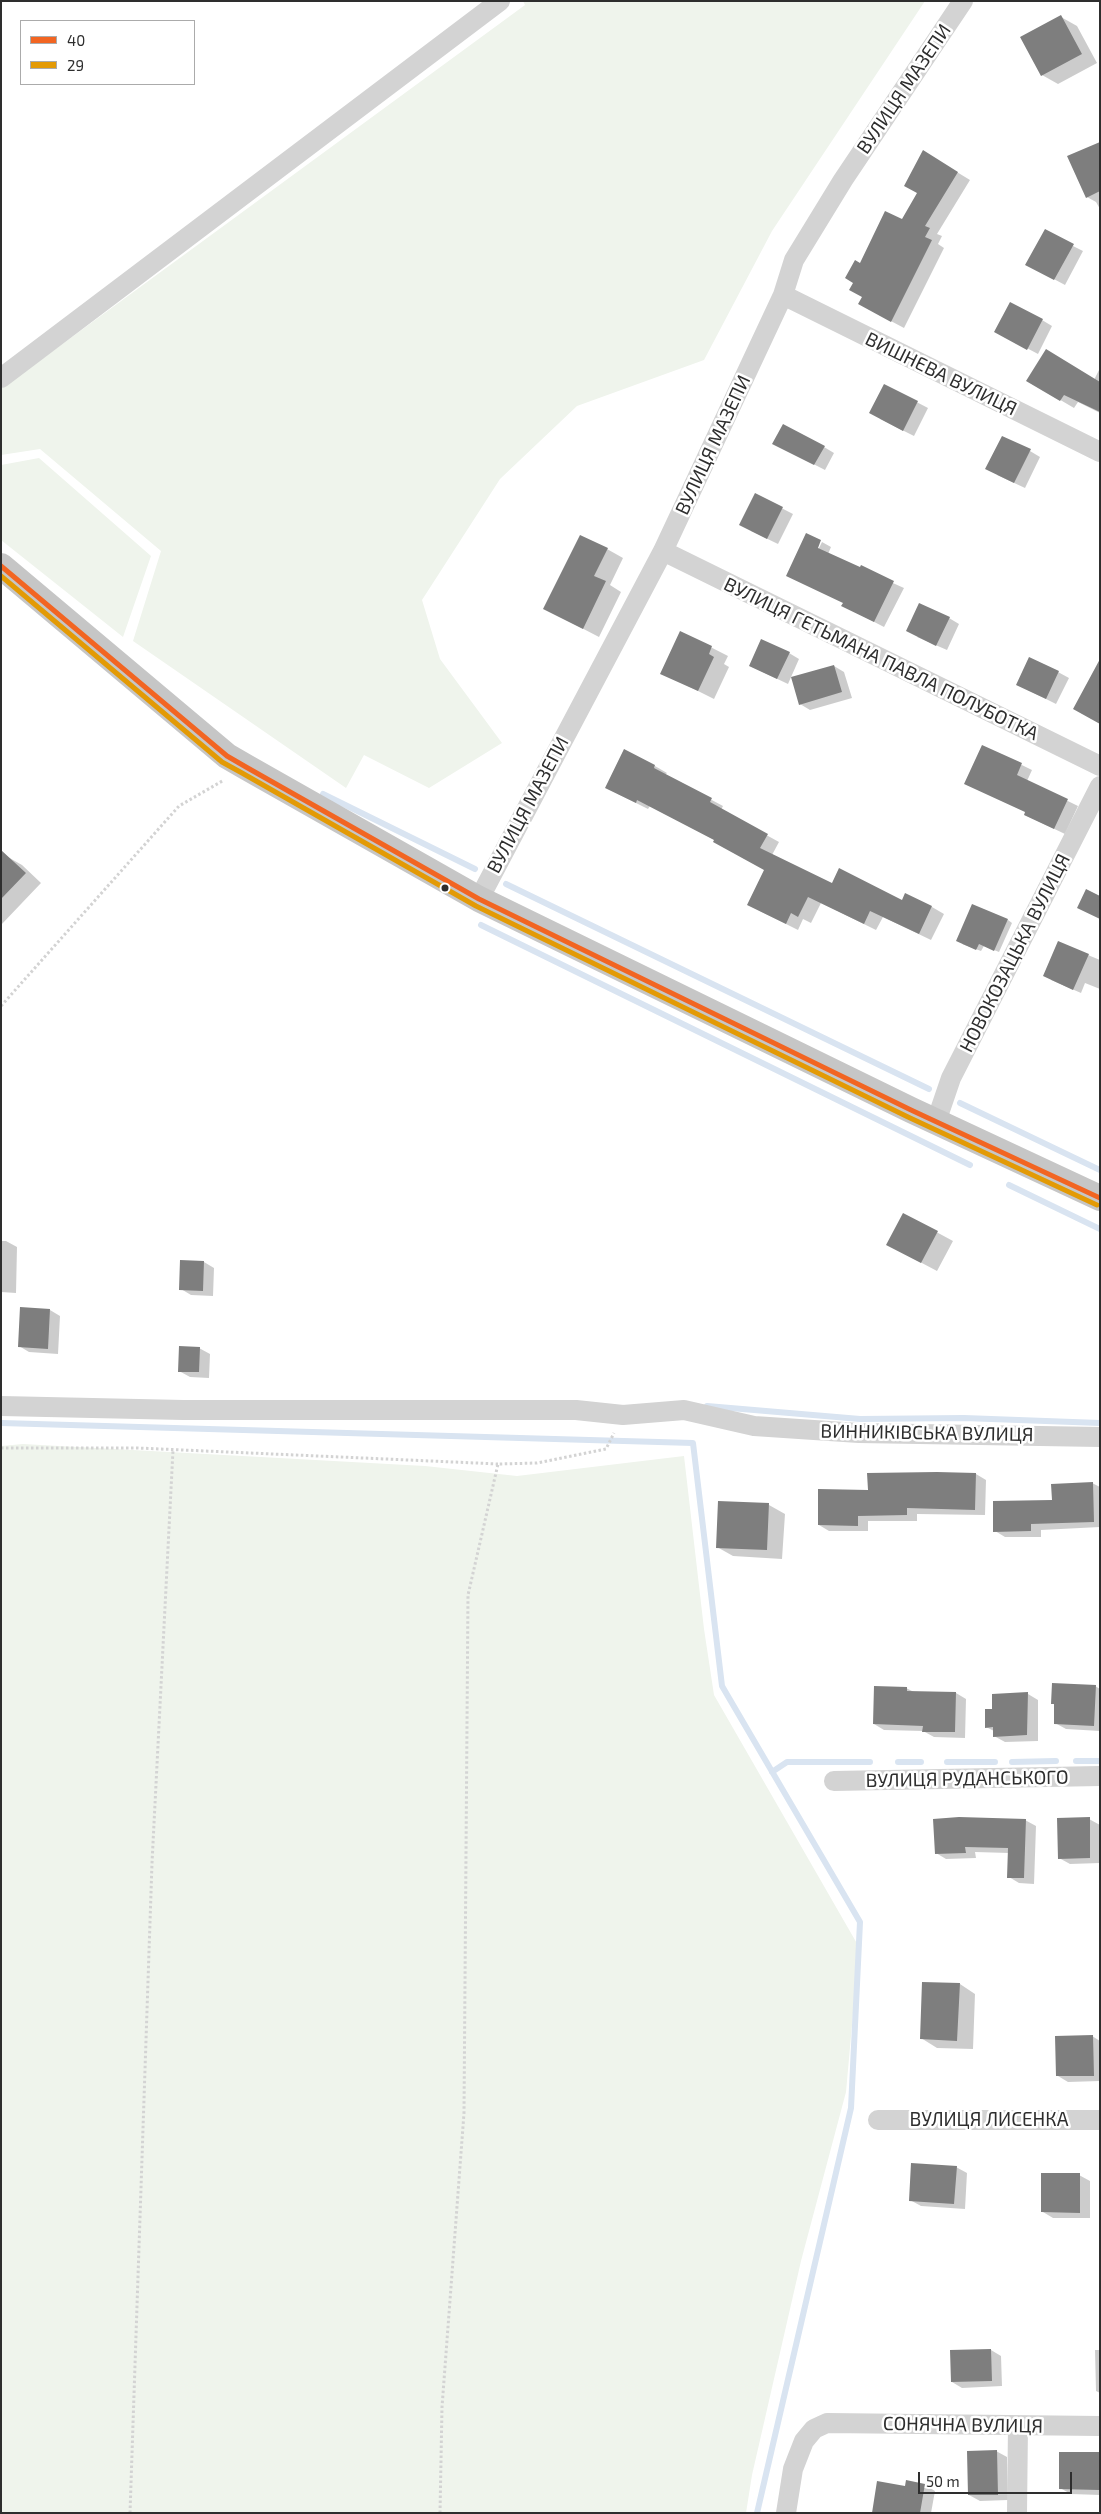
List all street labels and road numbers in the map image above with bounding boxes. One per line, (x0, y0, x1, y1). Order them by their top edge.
street label: ВУЛИЦЯ МАЗЕПИ (852, 20, 956, 158)
street label: ВИШНЕВА ВУЛИЦЯ (862, 327, 1020, 421)
street label: ВУЛИЦЯ МАЗЕПИ (671, 372, 755, 518)
street label: ВУЛИЦЯ ГЕТЬМАНА ПАВЛА ПОЛУБОТКА (720, 573, 1042, 745)
street label: ВУЛИЦЯ МАЗЕПИ (482, 733, 574, 877)
street label: НОВОКОЗАЦЬКА ВУЛИЦЯ (955, 850, 1075, 1056)
street label: ВИННИКІВСЬКА ВУЛИЦЯ (820, 1420, 1034, 1446)
street label: ВУЛИЦЯ РУДАНСЬКОГО (865, 1766, 1069, 1792)
street label: ВУЛИЦЯ ЛИСЕНКА (909, 2109, 1069, 2131)
street label: СОНЯЧНА ВУЛИЦЯ (883, 2412, 1043, 2438)

